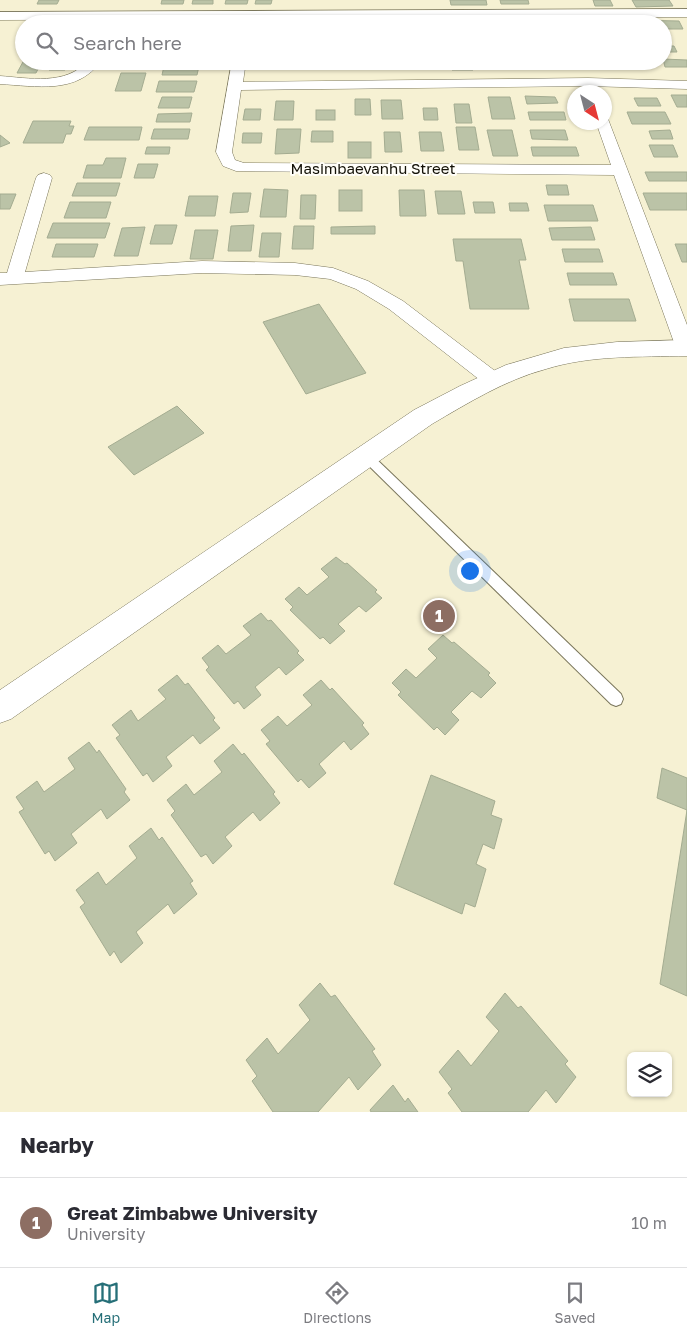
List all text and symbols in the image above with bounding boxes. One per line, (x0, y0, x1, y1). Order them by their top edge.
search box (15, 15, 672, 70)
icon: search (33, 29, 61, 57)
text: Search here (73, 31, 182, 54)
north arrow (567, 85, 612, 130)
street label: Masimbaevanhu Street (291, 159, 455, 177)
your location (457, 558, 483, 584)
pin: 1 (423, 597, 455, 635)
map controls (627, 1052, 672, 1097)
button: layers (627, 1052, 672, 1097)
text: Nearby (20, 1132, 94, 1158)
text: Great Zimbabwe University (67, 1201, 318, 1224)
text: 1 (32, 1213, 40, 1233)
text: 10 m (631, 1213, 667, 1233)
text: University (67, 1224, 145, 1244)
tab: Map (92, 1279, 120, 1326)
tab: Directions (303, 1279, 372, 1326)
tab: Saved (555, 1279, 595, 1326)

